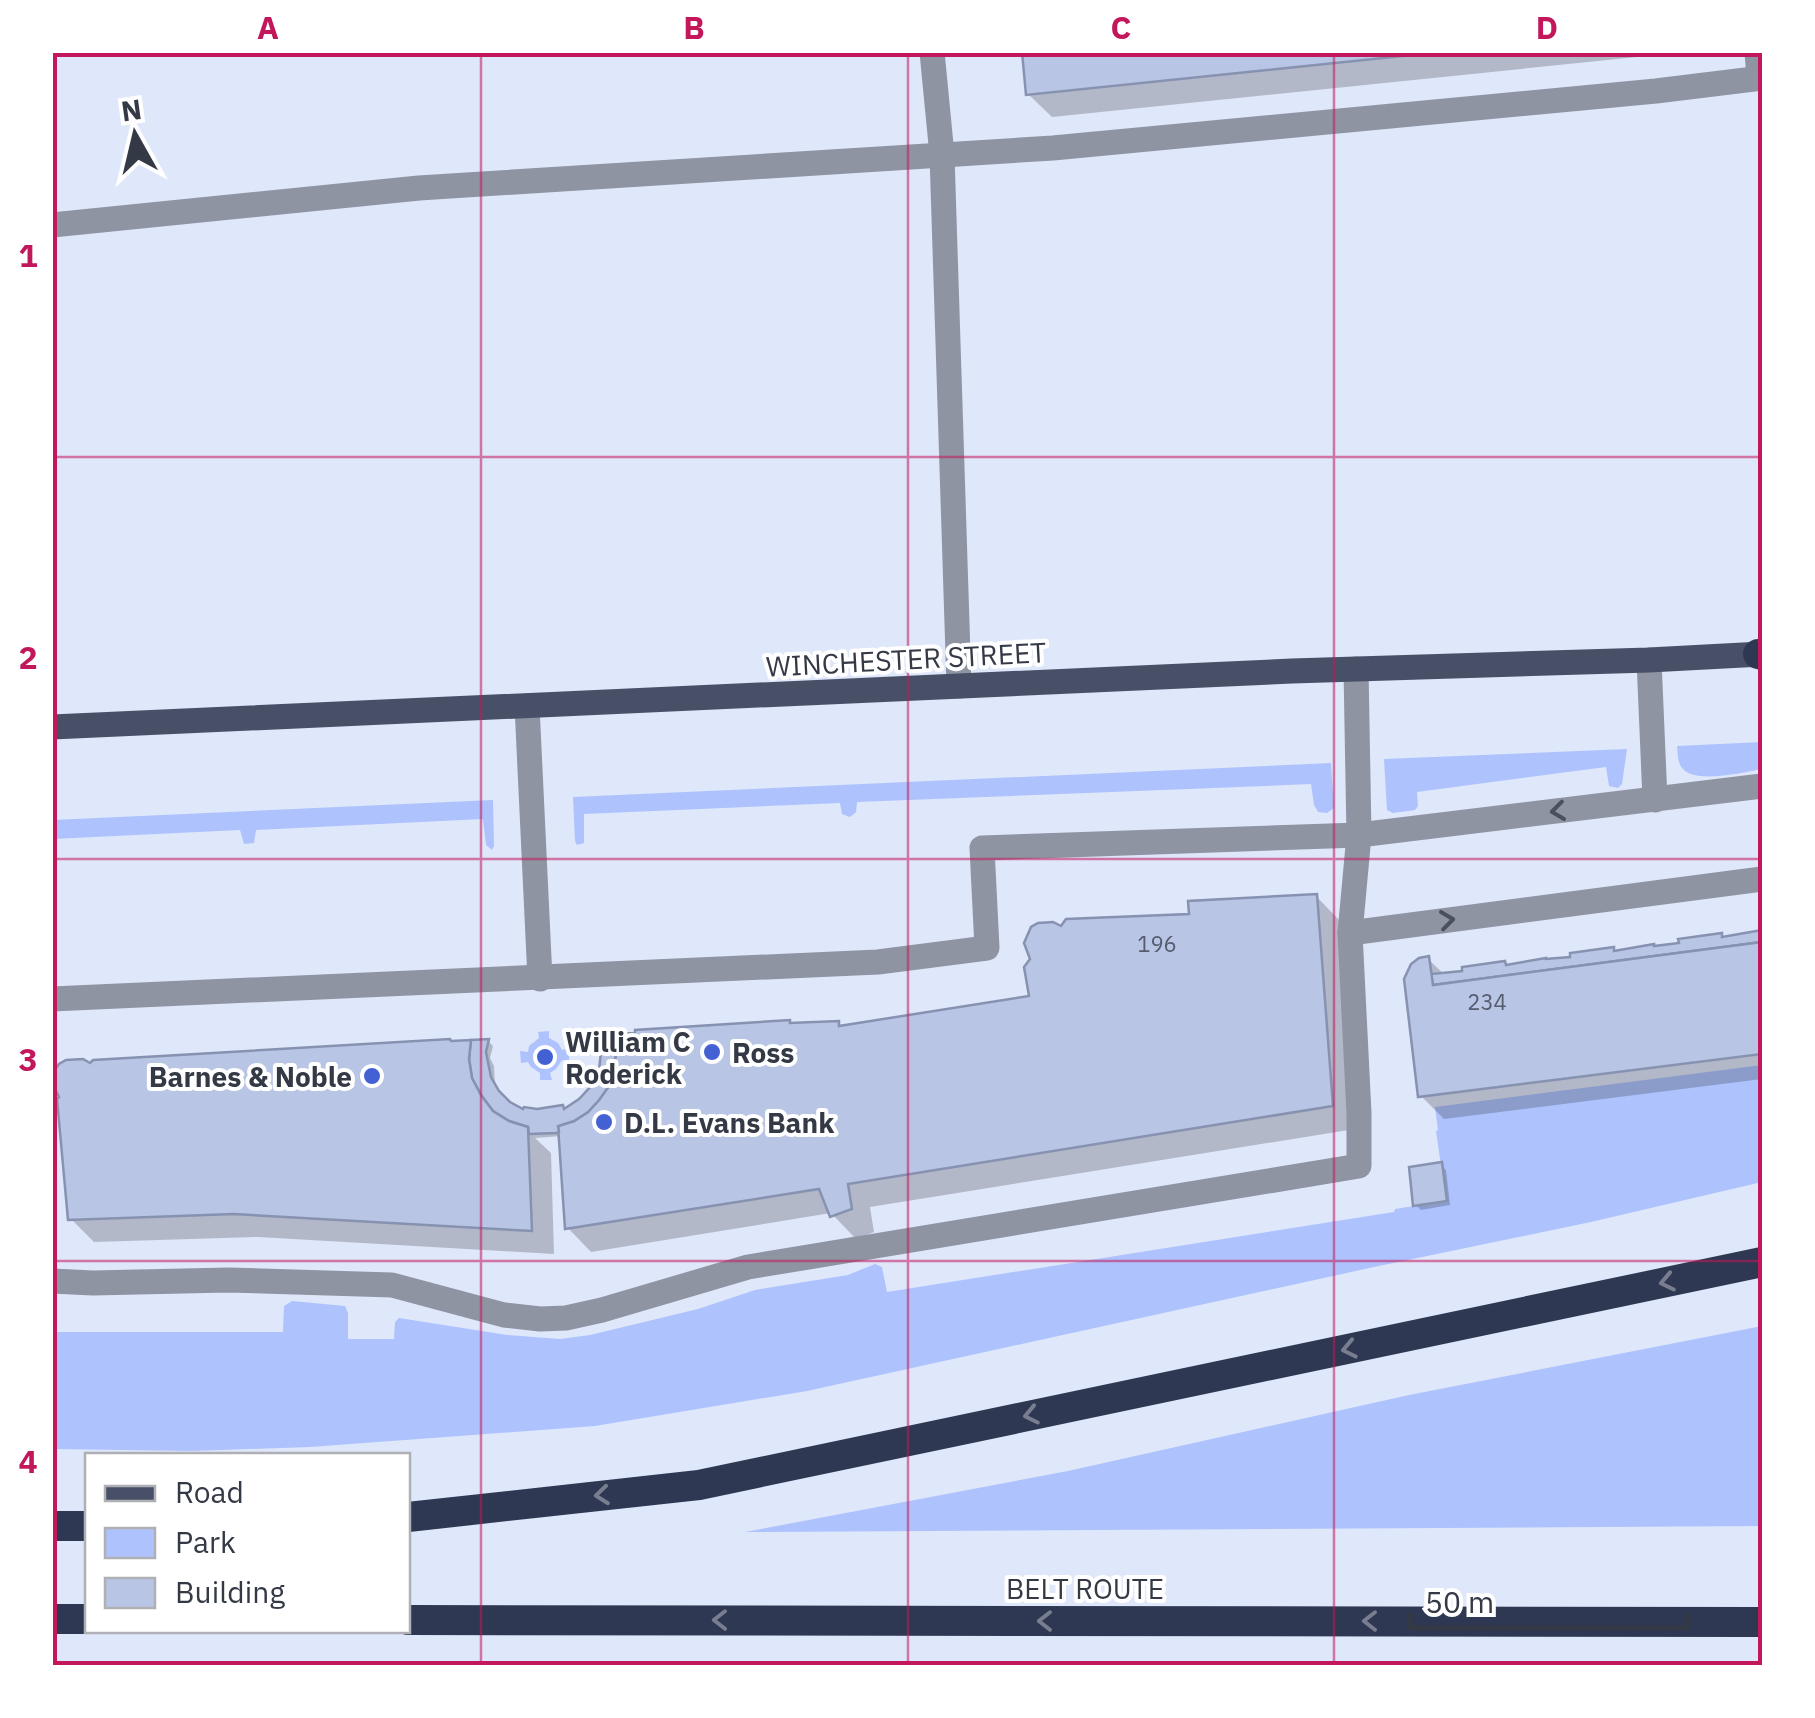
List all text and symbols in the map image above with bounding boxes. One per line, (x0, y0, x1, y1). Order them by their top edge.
text: A (257, 6, 279, 48)
text: B (683, 6, 705, 48)
text: C (1111, 6, 1131, 48)
text: D (1536, 6, 1558, 48)
north arrow (85, 85, 185, 185)
text: N (119, 90, 144, 129)
text: 1 (18, 234, 38, 276)
street label: WINCHESTER STREET (765, 633, 1047, 685)
text: 2 (18, 636, 38, 678)
one-way arrow (1549, 800, 1565, 821)
one-way arrow (1438, 911, 1455, 932)
house number: 196 (1137, 929, 1177, 958)
house number: 234 (1467, 987, 1507, 1016)
place label: William C Roderick (565, 1023, 691, 1092)
place label: Ross (732, 1034, 794, 1071)
text: 3 (18, 1038, 38, 1080)
marker: Ross (701, 1041, 723, 1063)
marker: William C Roderick (534, 1046, 556, 1068)
place label: Barnes & Noble (149, 1058, 352, 1095)
marker: Barnes & Noble (361, 1065, 383, 1087)
place label: D.L. Evans Bank (624, 1104, 835, 1141)
marker: D.L. Evans Bank (593, 1111, 615, 1133)
one-way arrow (1659, 1270, 1676, 1291)
one-way arrow (1341, 1337, 1358, 1358)
one-way arrow (1023, 1403, 1040, 1424)
text: 4 (18, 1440, 38, 1482)
legend (85, 1453, 410, 1633)
text: Road (175, 1472, 244, 1511)
one-way arrow (593, 1484, 609, 1505)
text: Park (175, 1522, 236, 1561)
scale bar (1410, 1568, 1688, 1630)
street label: BELT ROUTE (1006, 1570, 1164, 1607)
text: Building (175, 1572, 285, 1611)
text: 50 m (1425, 1582, 1494, 1621)
one-way arrow (711, 1609, 726, 1631)
one-way arrow (1036, 1610, 1052, 1632)
one-way arrow (1361, 1610, 1376, 1632)

